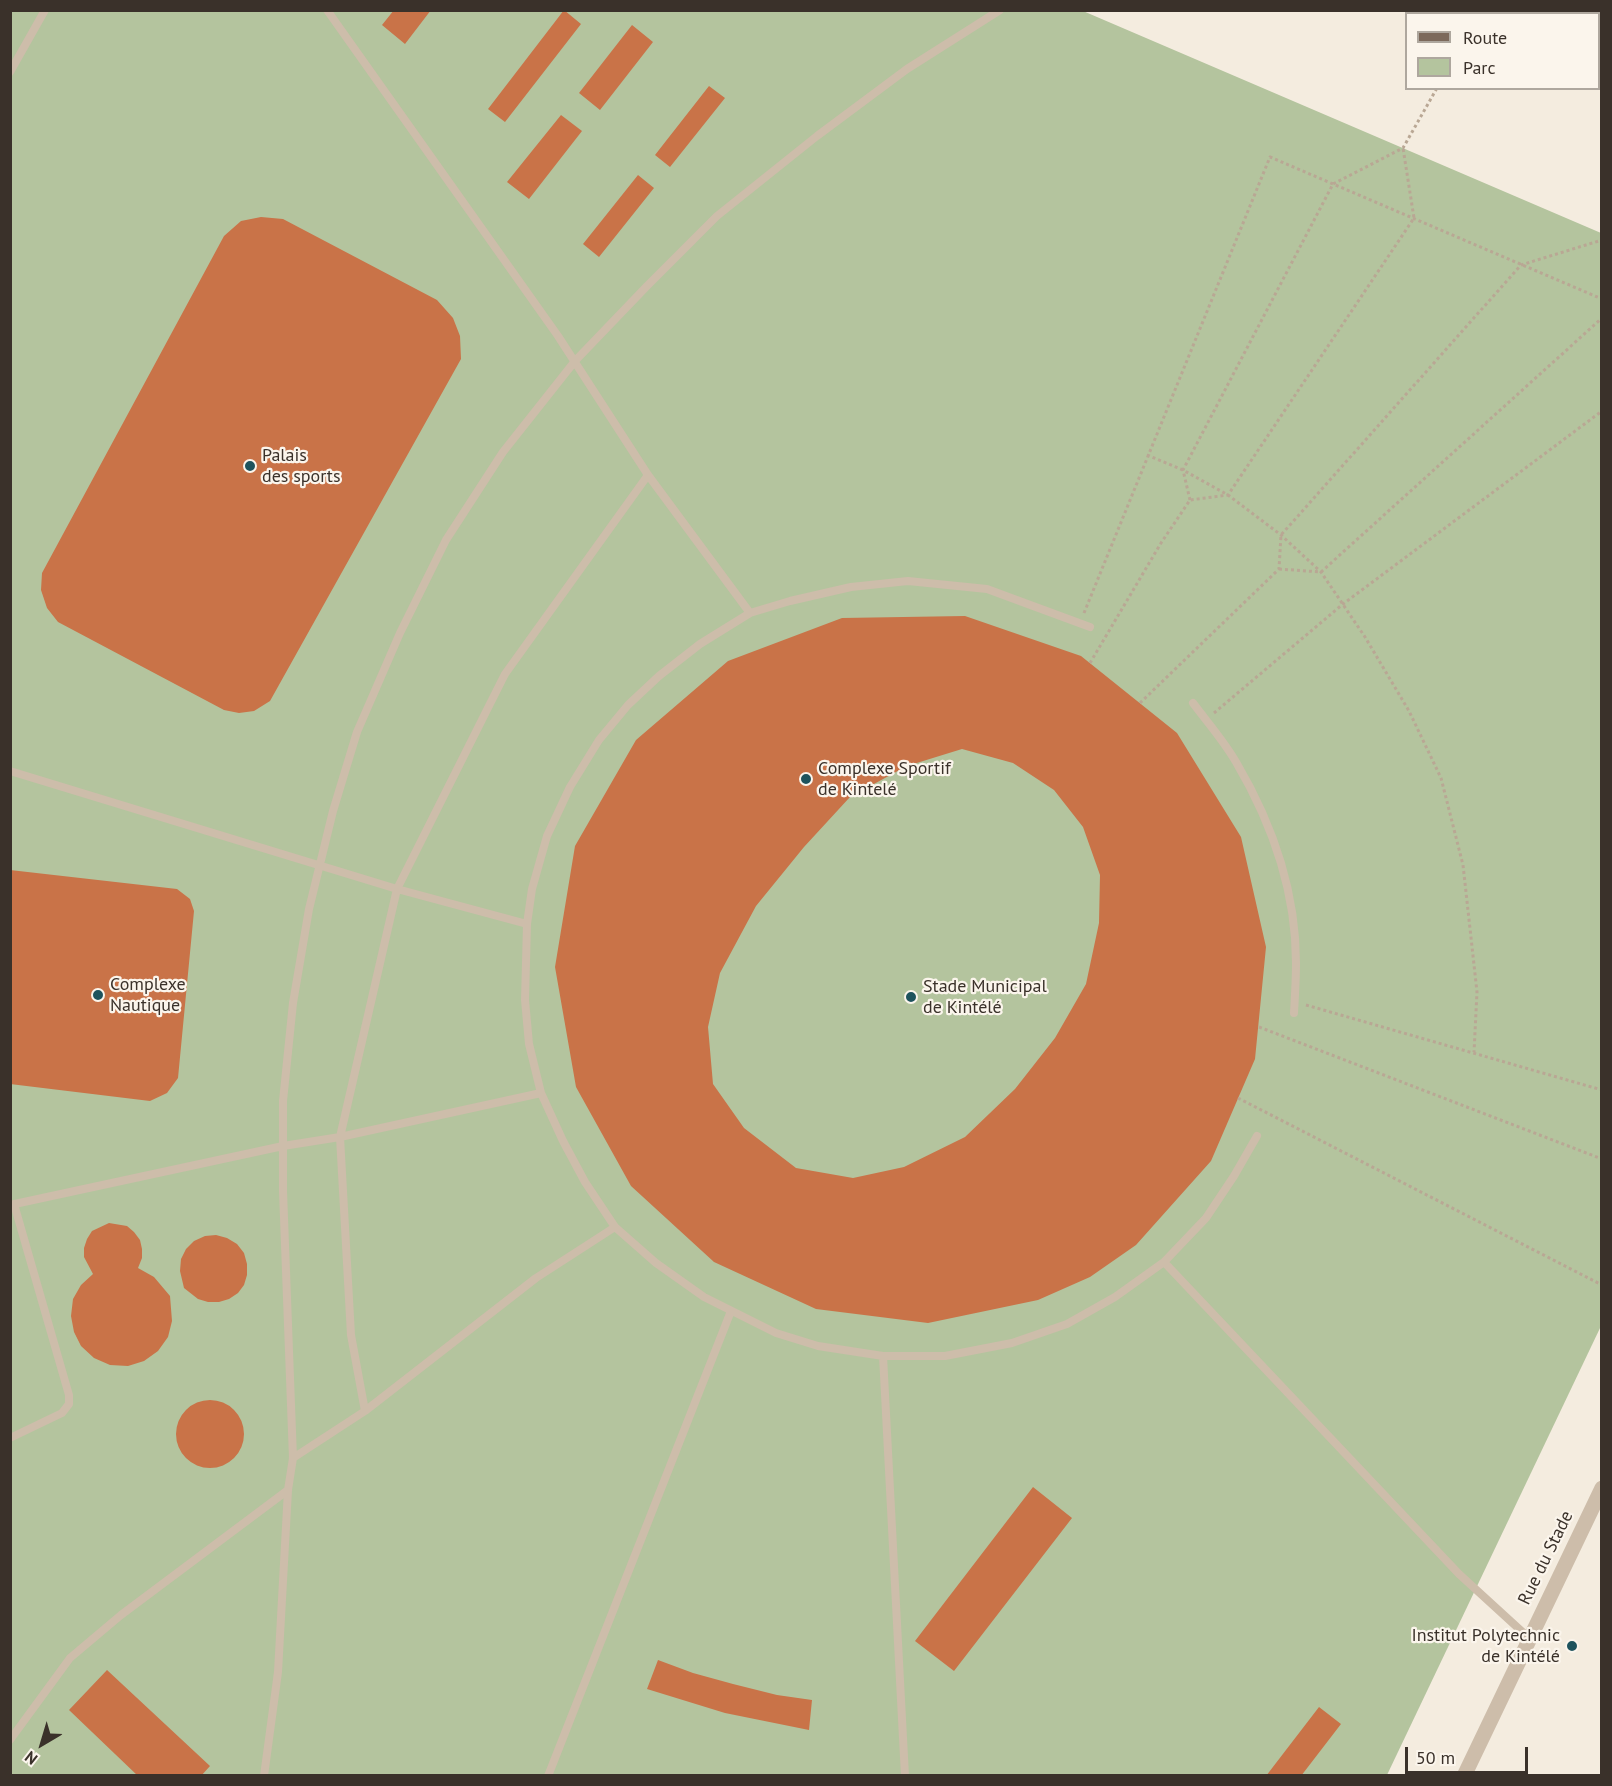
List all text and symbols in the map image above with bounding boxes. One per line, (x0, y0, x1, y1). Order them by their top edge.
legend (1405, 12, 1600, 90)
text: Route (1463, 26, 1507, 49)
text: Parc (1463, 56, 1496, 79)
place label: Palais des sports (262, 445, 341, 488)
marker: Palais des sports (243, 459, 257, 473)
place label: Complexe Sportif de Kintelé (818, 758, 951, 800)
marker: Complexe Sportif de Kintelé (799, 772, 813, 786)
place label: Complexe Nautique (110, 974, 186, 1016)
place label: Stade Municipal de Kintélé (923, 976, 1047, 1018)
marker: Complexe Nautique (91, 988, 105, 1002)
marker: Stade Municipal de Kintélé (904, 990, 918, 1004)
street label: Rue du Stade (1514, 1508, 1578, 1608)
place label: Institut Polytechnic de Kintélé (1411, 1625, 1560, 1668)
marker: Institut Polytechnic de Kintélé (1565, 1639, 1579, 1653)
north arrow (12, 1714, 72, 1774)
scale bar (1408, 1735, 1531, 1773)
text: 50 m (1416, 1746, 1455, 1769)
text: N (21, 1747, 41, 1769)

